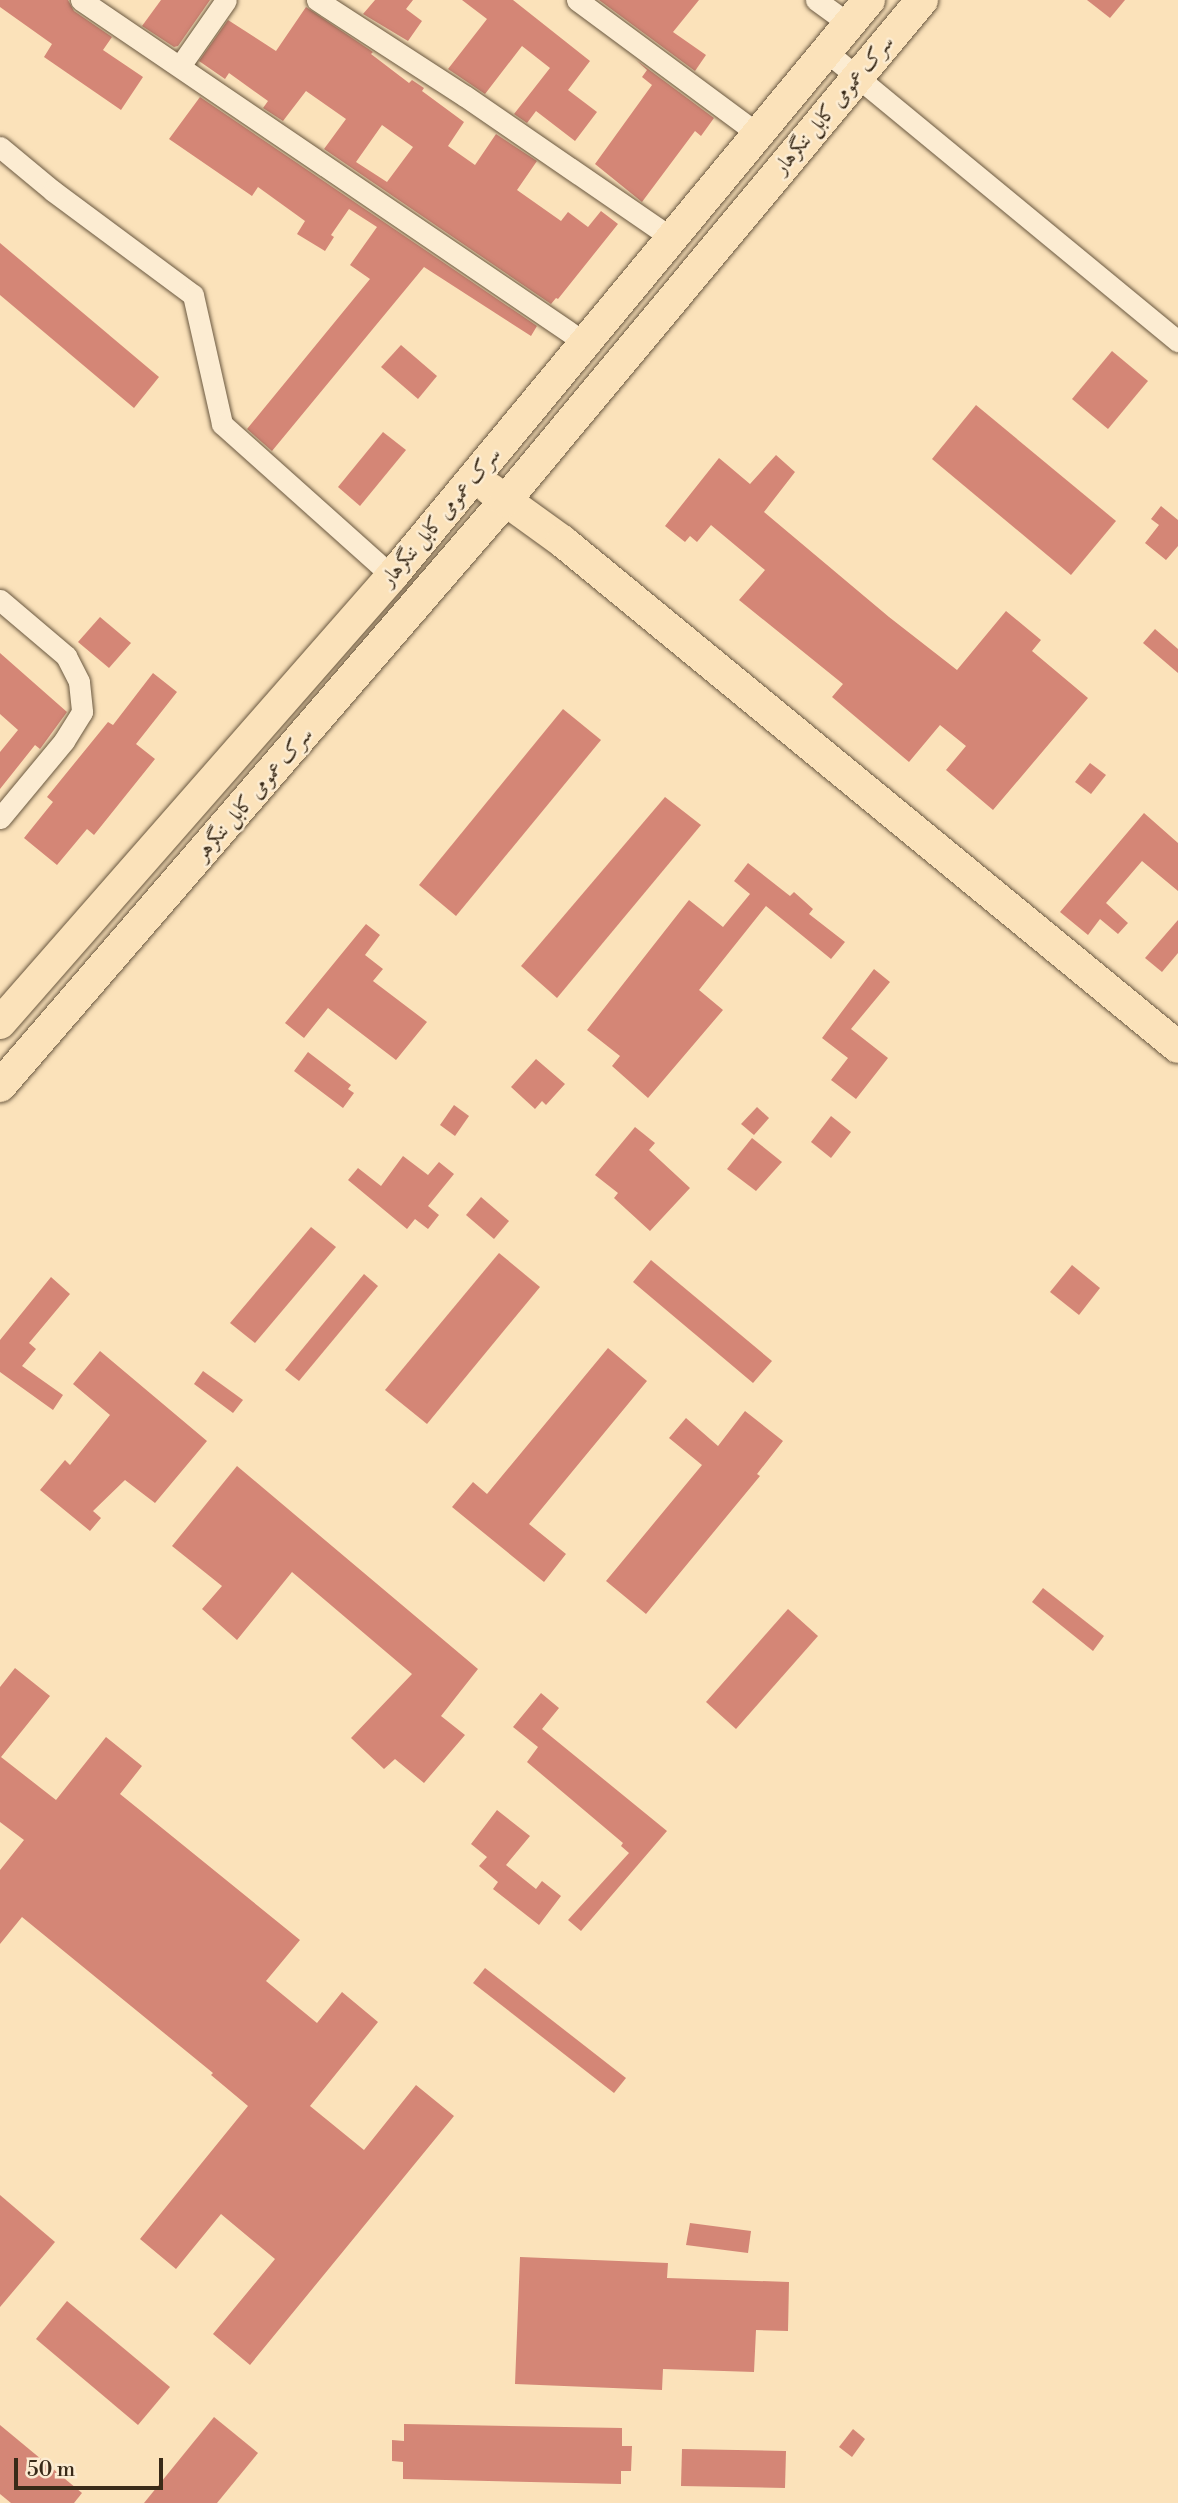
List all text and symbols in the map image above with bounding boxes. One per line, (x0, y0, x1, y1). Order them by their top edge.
street label: سرک عمومی کابل ننگرهار (768, 30, 900, 180)
street label: سرک عمومی کابل ننگرهار (375, 442, 507, 592)
street label: سرک عمومی کابل ننگرهر (189, 722, 319, 866)
scale bar (18, 2444, 166, 2488)
text: 50 m (27, 2457, 75, 2483)

